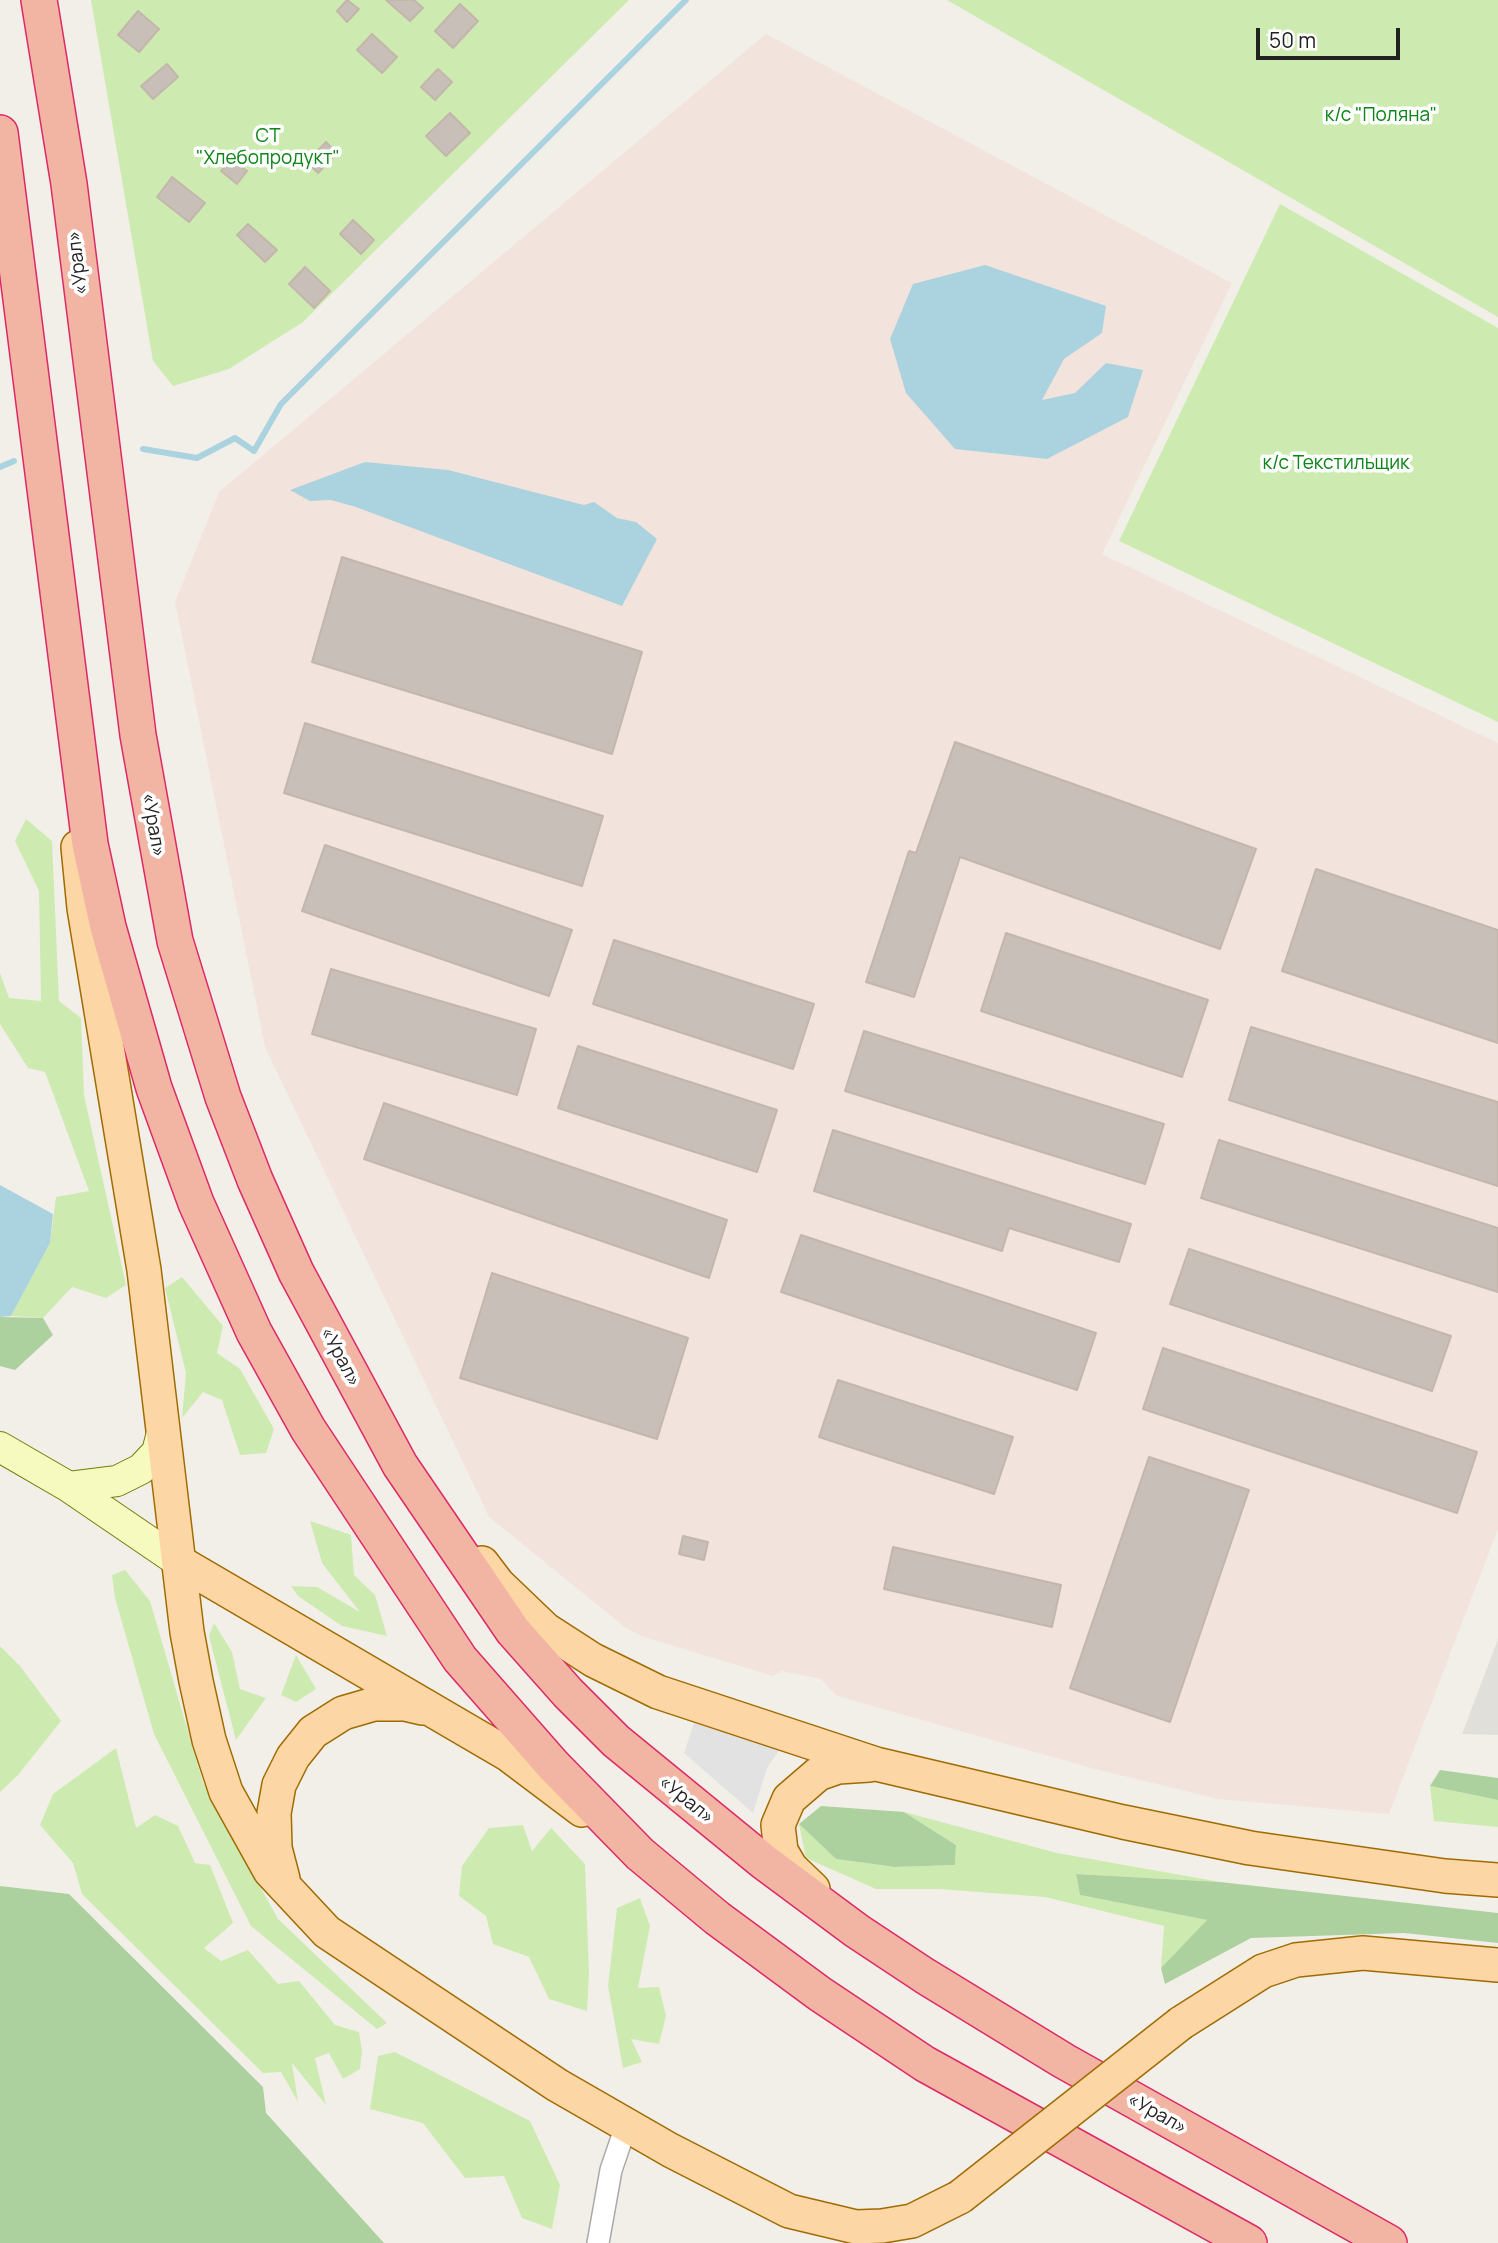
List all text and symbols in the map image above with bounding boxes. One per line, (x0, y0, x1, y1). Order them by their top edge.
scale bar (1260, 14, 1404, 58)
text: 50 m (1269, 26, 1316, 54)
park label: к/с "Поляна" (1325, 105, 1437, 127)
park label: СТ "Хлебопродукт" (196, 126, 340, 170)
street label: «Урал» (63, 230, 93, 296)
park label: к/с Текстильщик (1263, 453, 1409, 475)
street label: «Урал» (136, 791, 170, 859)
street label: «Урал» (315, 1323, 365, 1391)
street label: «Урал» (654, 1771, 718, 1829)
street label: «Урал» (1123, 2088, 1191, 2140)

